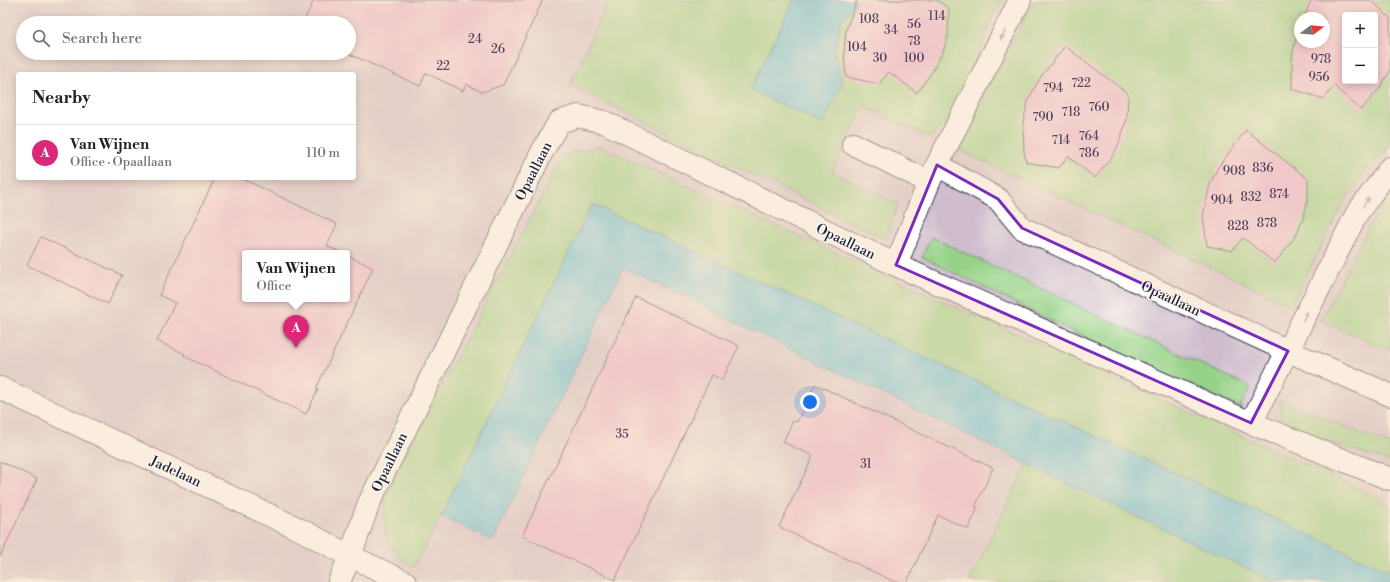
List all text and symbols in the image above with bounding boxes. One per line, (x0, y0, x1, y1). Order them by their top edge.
house number: 114 (928, 9, 946, 24)
house number: 108 (859, 12, 879, 27)
north arrow (1294, 12, 1330, 48)
map controls (1342, 12, 1378, 84)
button: + (1342, 12, 1378, 48)
search box (16, 16, 356, 60)
house number: 56 (907, 17, 921, 32)
house number: 34 (884, 23, 898, 38)
icon: search (30, 27, 52, 49)
text: Search here (62, 29, 142, 48)
one-way arrow (999, 29, 1006, 41)
house number: 24 (468, 32, 482, 47)
house number: 78 (907, 34, 921, 49)
house number: 104 (847, 40, 867, 55)
house number: 26 (491, 42, 505, 57)
button: − (1342, 48, 1378, 84)
house number: 30 (873, 51, 887, 66)
house number: 100 (904, 51, 924, 66)
house number: 978 (1311, 52, 1331, 67)
house number: 22 (436, 59, 450, 74)
house number: 956 (1308, 70, 1330, 85)
house number: 722 (1071, 76, 1091, 91)
house number: 794 (1043, 81, 1063, 96)
text: Nearby (32, 87, 91, 109)
house number: 760 (1089, 100, 1109, 115)
house number: 718 (1062, 105, 1080, 120)
house number: 790 (1032, 110, 1054, 125)
house number: 764 (1079, 129, 1099, 144)
house number: 714 (1052, 133, 1070, 148)
text: Van Wijnen (70, 135, 149, 154)
street label: Opaallaan (511, 138, 557, 204)
text: A (40, 145, 50, 161)
text: 110 m (306, 145, 340, 161)
house number: 786 (1079, 146, 1099, 161)
text: Office · Opaallaan (70, 154, 172, 170)
house number: 836 (1252, 161, 1274, 176)
house number: 908 (1223, 164, 1245, 179)
house number: 874 (1269, 187, 1289, 202)
house number: 832 (1241, 190, 1262, 205)
house number: 904 (1211, 193, 1233, 208)
one-way arrow (1362, 196, 1370, 207)
house number: 878 (1257, 216, 1277, 231)
house number: 828 (1227, 219, 1249, 234)
street label: Opaallaan (813, 220, 879, 264)
popup (242, 250, 350, 302)
text: Van Wijnen (256, 259, 336, 278)
street label: Opaallaan (1138, 277, 1204, 321)
text: Office (256, 278, 291, 294)
one-way arrow (1302, 311, 1308, 322)
pin: A (283, 315, 309, 348)
your location (800, 392, 820, 412)
house number: 35 (615, 427, 629, 442)
street label: Opaallaan (368, 429, 412, 495)
street label: Jadelaan (146, 452, 205, 492)
house number: 31 (860, 457, 873, 472)

